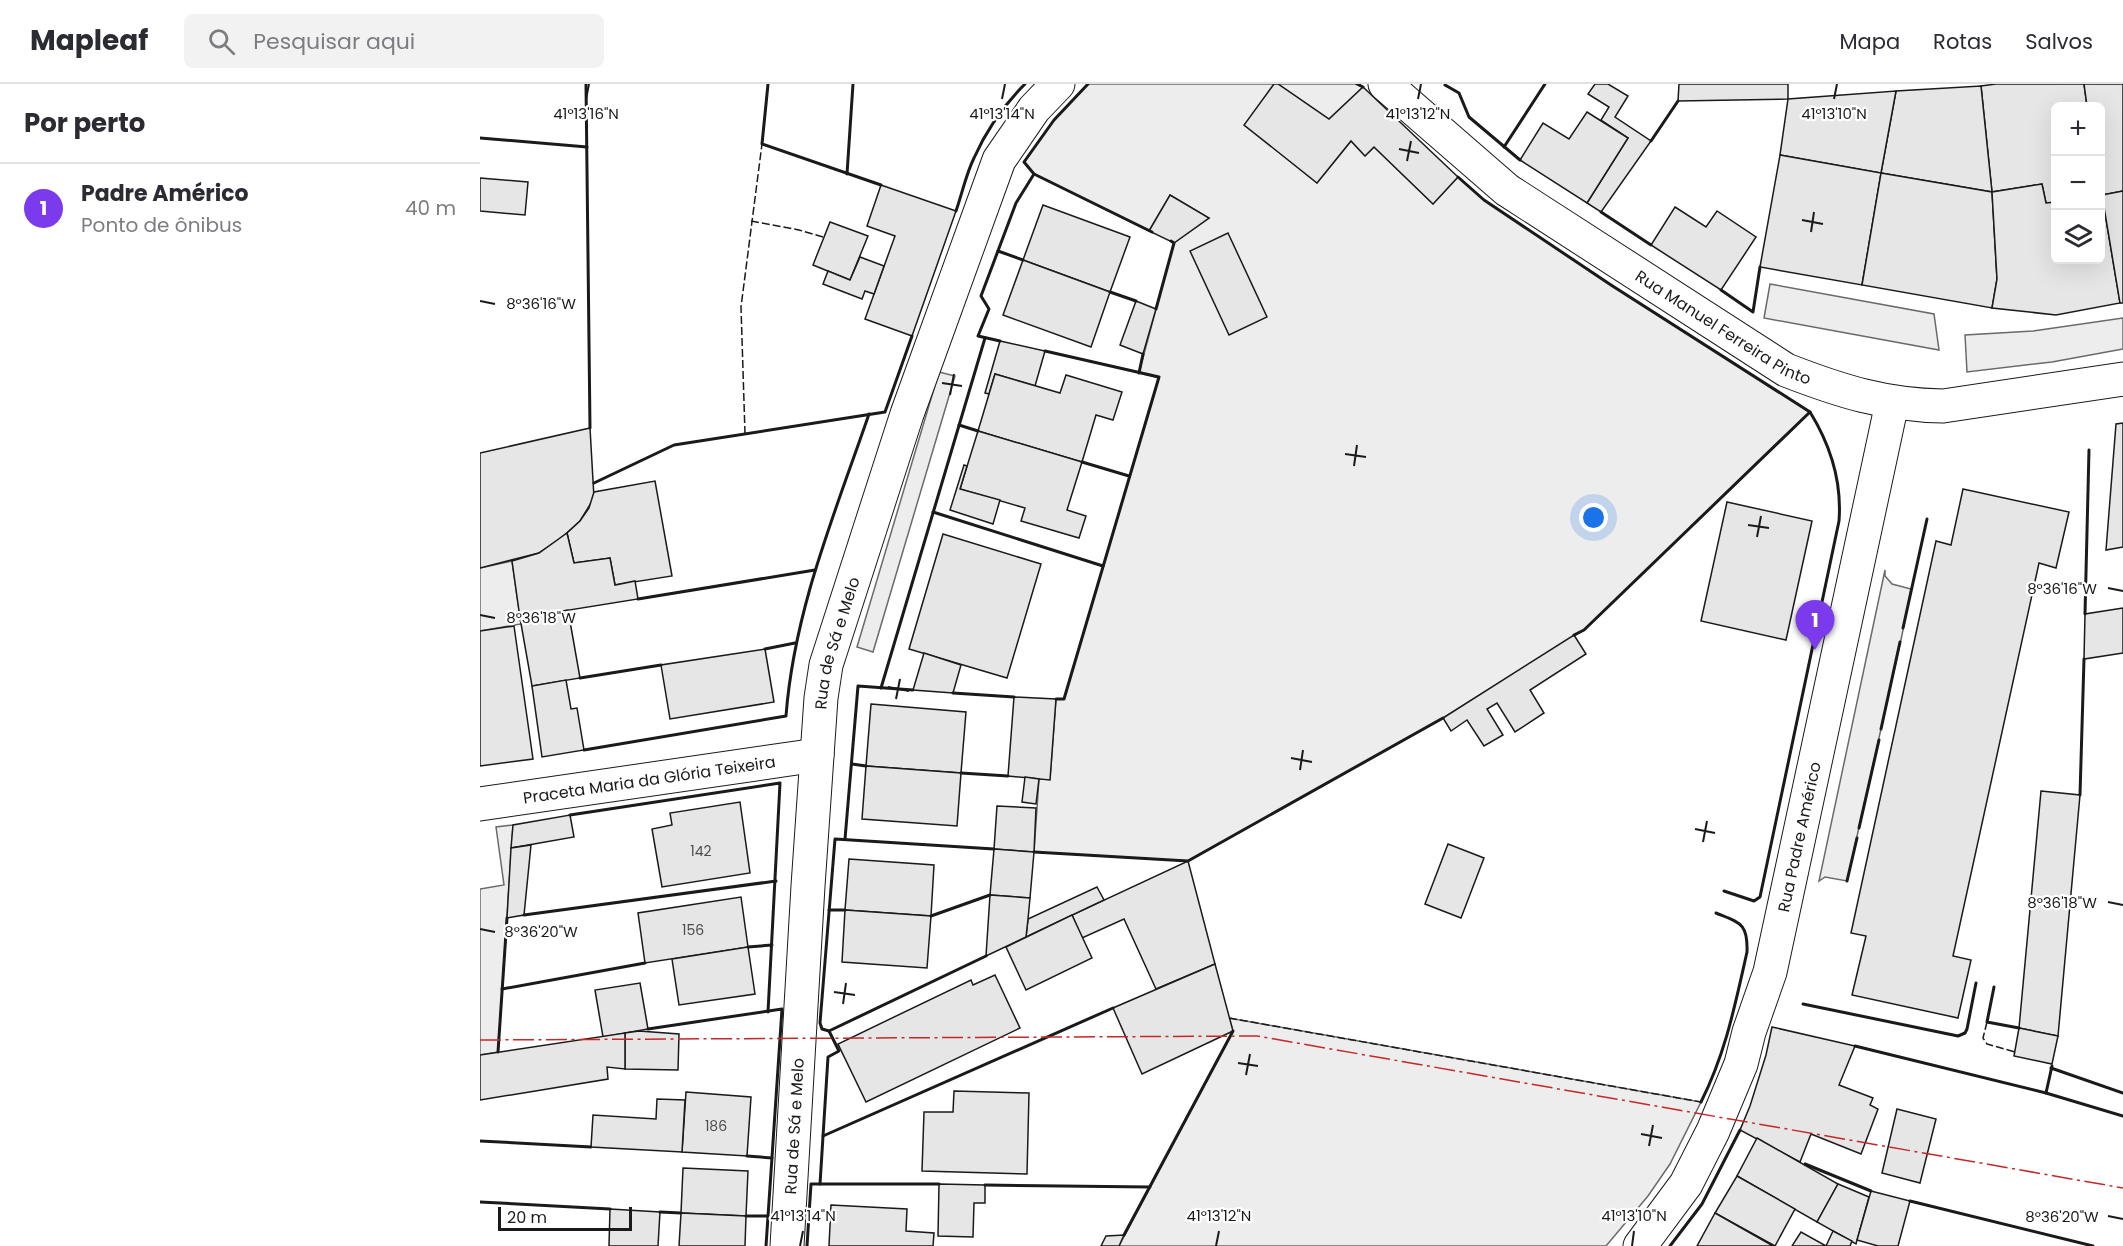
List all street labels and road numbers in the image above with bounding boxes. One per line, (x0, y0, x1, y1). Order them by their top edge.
street label: Rua Manuel Ferreira Pinto (1631, 264, 1814, 390)
street label: Rua de Sá e Melo (809, 574, 865, 710)
street label: Praceta Maria da Glória Teixeira (522, 750, 777, 809)
street label: Rua Padre Américo (1772, 760, 1826, 914)
street label: Rua de Sá e Melo (779, 1057, 809, 1195)

